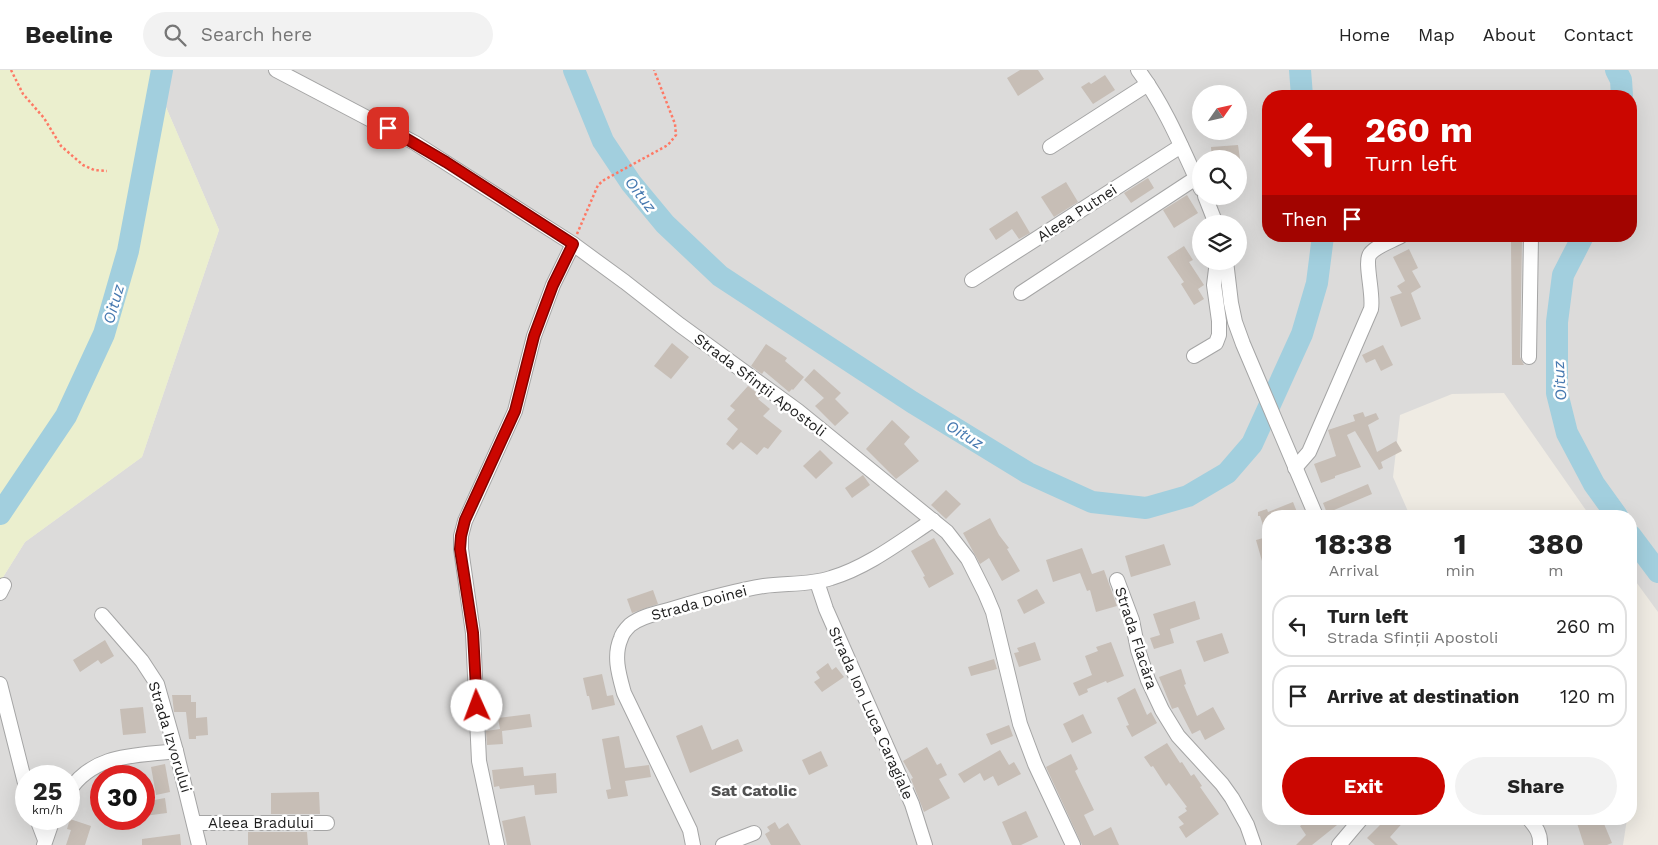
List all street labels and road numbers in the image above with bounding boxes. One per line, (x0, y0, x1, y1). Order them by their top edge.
street label: Aleea Putnei (1034, 180, 1120, 246)
street label: Strada Sfinții Apostoli (690, 330, 830, 440)
street label: Strada Doinei (649, 582, 749, 624)
street label: Strada Flacăra (1111, 585, 1161, 692)
street label: Strada Ion Luca Caragiale (825, 624, 917, 802)
street label: Strada Izvorului (145, 679, 195, 795)
street label: Aleea Bradului (208, 814, 314, 832)

